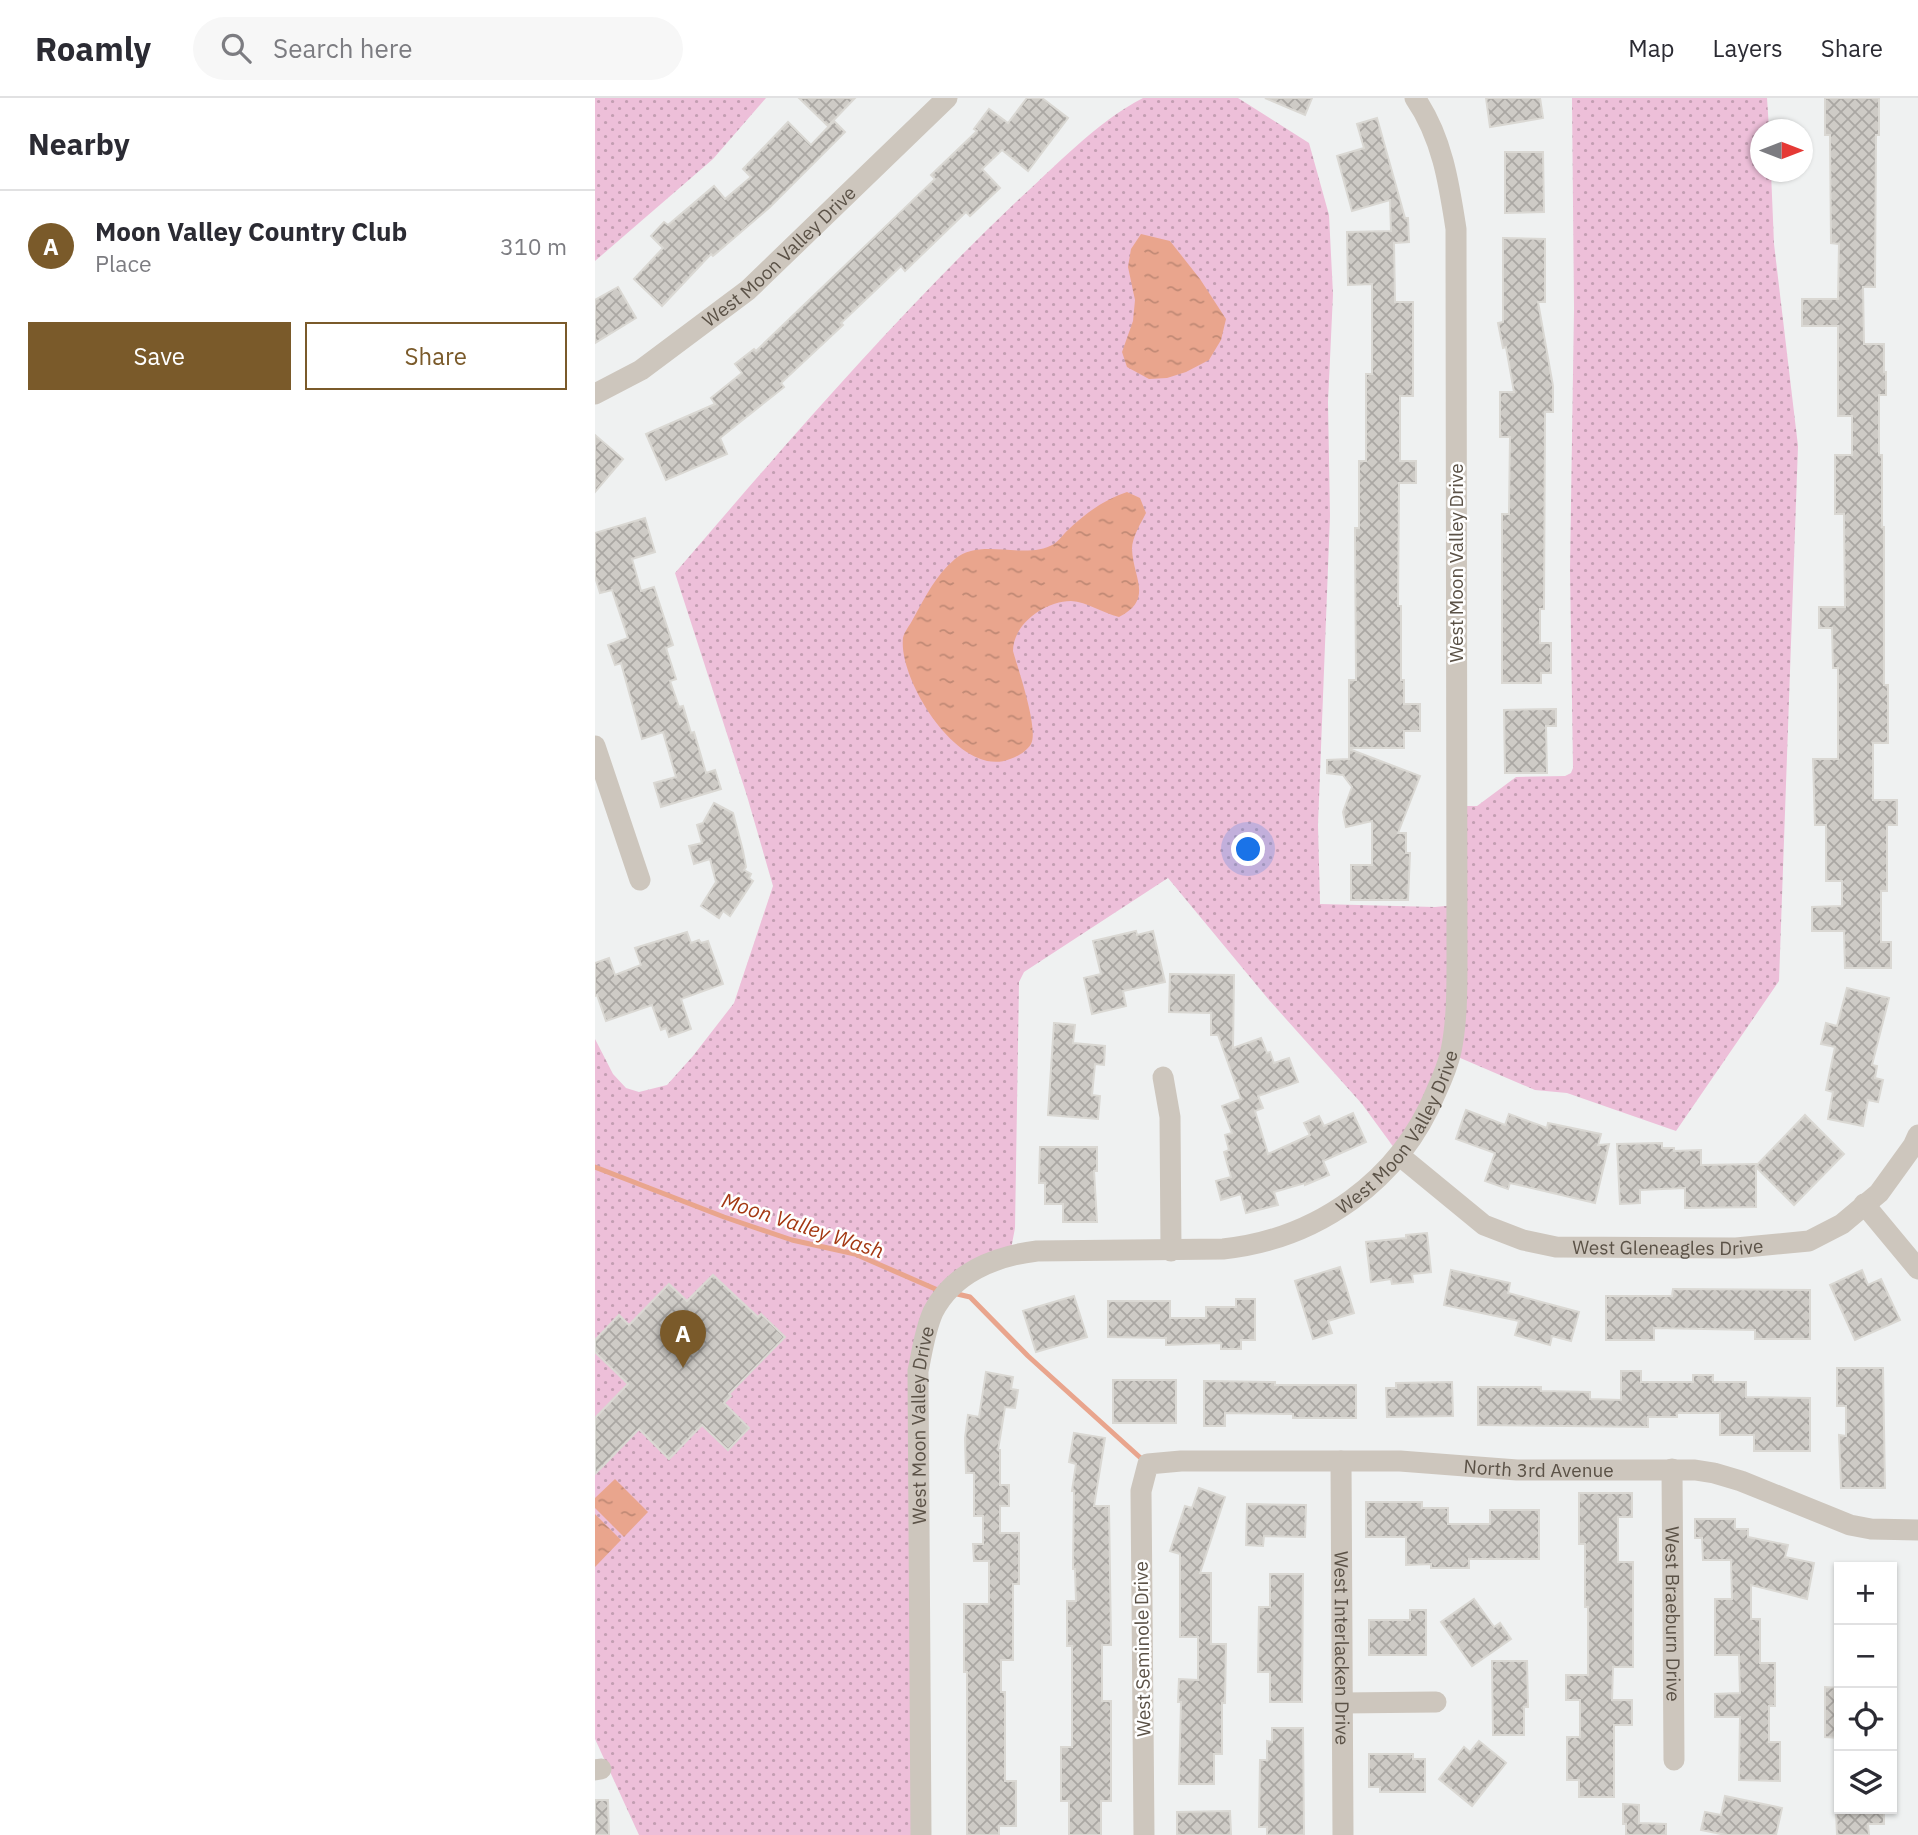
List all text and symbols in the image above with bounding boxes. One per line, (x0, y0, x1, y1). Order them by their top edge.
search box (193, 17, 683, 80)
text: Roamly (35, 27, 151, 70)
icon: search (217, 29, 255, 67)
text: Search here (273, 31, 412, 65)
text: Map (1628, 32, 1675, 64)
text: Layers (1713, 32, 1783, 64)
text: Share (1821, 32, 1883, 64)
north arrow (1750, 119, 1813, 182)
text: Nearby (28, 124, 130, 163)
street label: West Moon Valley Drive (697, 181, 861, 332)
text: Moon Valley Country Club (95, 214, 407, 248)
text: A (43, 231, 59, 261)
text: 310 m (500, 231, 567, 261)
text: Place (95, 248, 152, 278)
button: Save (28, 322, 291, 390)
button: Share (305, 322, 567, 390)
street label: West Moon Valley Drive (1444, 463, 1468, 663)
your location (1231, 832, 1265, 866)
street label: West Moon Valley Drive (1331, 1048, 1463, 1219)
water label: Moon Valley Wash (718, 1186, 888, 1264)
street label: West Gleneagles Drive (1572, 1233, 1764, 1260)
pin: A (660, 1310, 706, 1368)
street label: West Moon Valley Drive (906, 1323, 939, 1525)
street label: North 3rd Avenue (1463, 1454, 1614, 1482)
street label: West Braeburn Drive (1660, 1526, 1686, 1702)
street label: West Interlacken Drive (1329, 1551, 1355, 1745)
street label: West Seminole Drive (1128, 1561, 1156, 1737)
map controls (1834, 1562, 1897, 1814)
button: + (1834, 1562, 1897, 1625)
button: − (1834, 1625, 1897, 1688)
button: locate (1834, 1688, 1897, 1751)
button: layers (1834, 1751, 1897, 1814)

